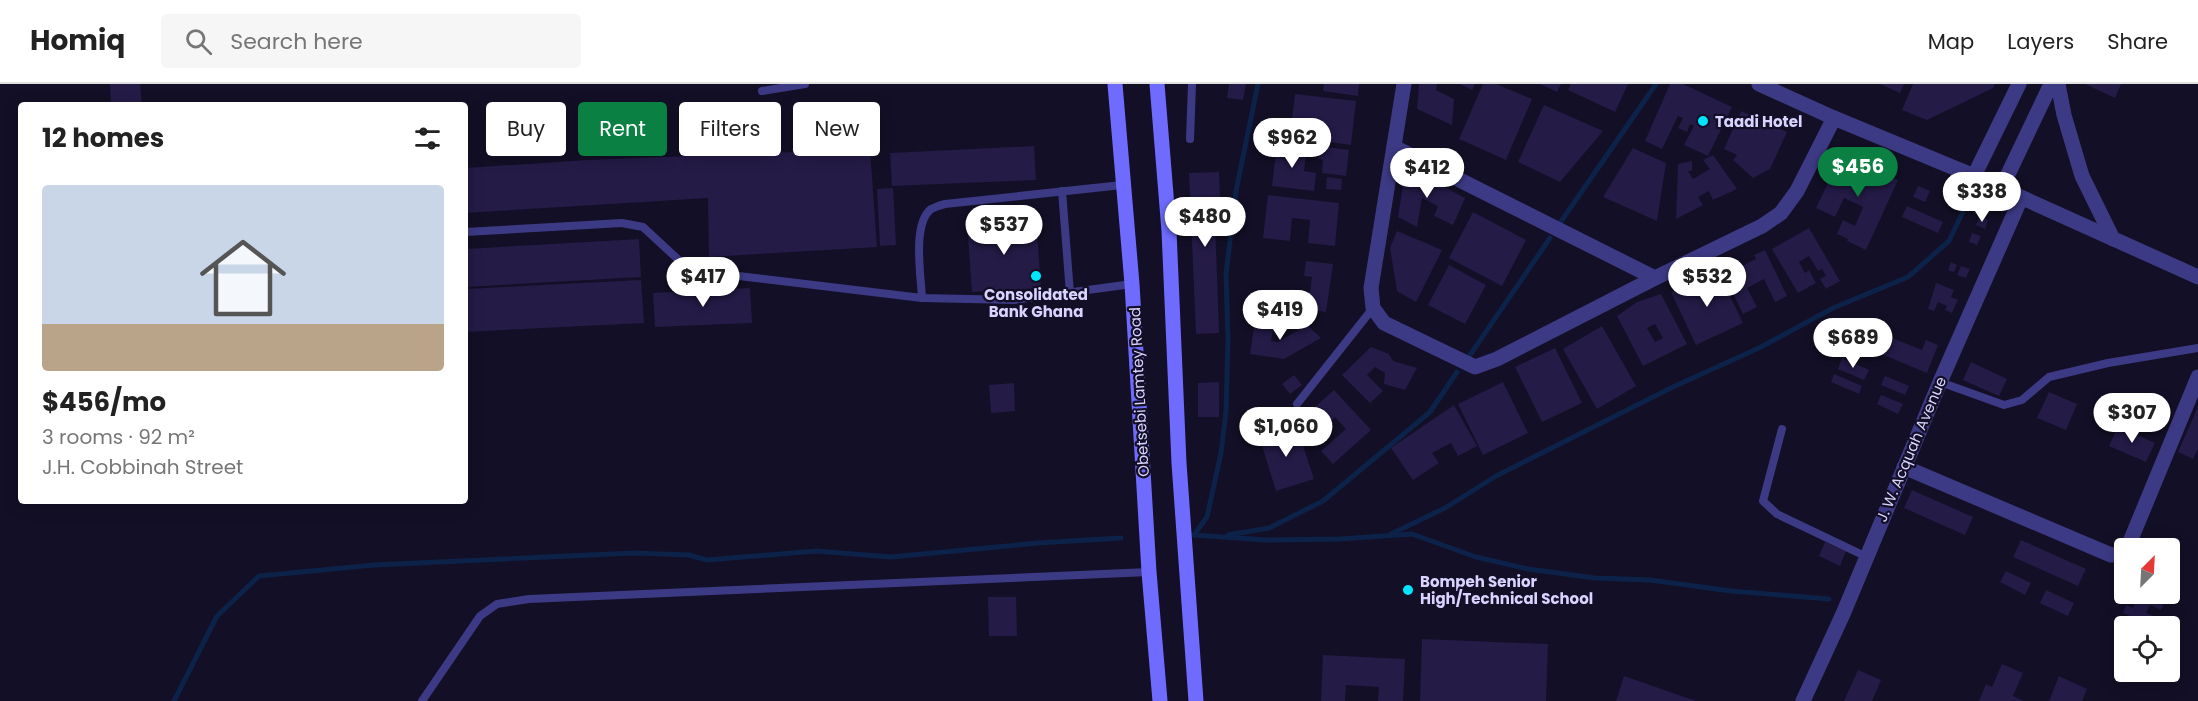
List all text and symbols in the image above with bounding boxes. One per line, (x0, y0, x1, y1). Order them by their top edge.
search box (161, 14, 581, 68)
text: Homiq (30, 21, 125, 60)
icon: search (182, 25, 215, 58)
text: Search here (230, 26, 363, 57)
text: Map (1928, 27, 1974, 56)
text: Layers (2007, 27, 2074, 56)
text: Share (2107, 27, 2168, 56)
chip: Buy (486, 102, 566, 156)
chip: Rent (578, 102, 667, 156)
chip: Filters (679, 102, 781, 156)
chip: New (793, 102, 880, 156)
place label: Taadi Hotel (1715, 111, 1802, 132)
marker: Taadi Hotel (1696, 114, 1710, 128)
pin: $962 (1256, 118, 1328, 169)
text: 12 homes (42, 120, 164, 156)
icon: filters (411, 122, 444, 155)
text: $962 (1267, 123, 1317, 151)
pin: $456 (1822, 147, 1894, 198)
pin: $412 (1391, 148, 1463, 199)
text: $456 (1832, 152, 1884, 180)
text: $412 (1404, 153, 1450, 181)
pin: $338 (1946, 172, 2018, 223)
text: $338 (1957, 177, 2007, 205)
pin: $480 (1169, 197, 1241, 248)
text: $480 (1179, 202, 1231, 230)
pin: $537 (968, 205, 1040, 256)
text: $537 (980, 210, 1028, 238)
icon: home (189, 224, 297, 332)
pin: $417 (667, 257, 739, 308)
pin: $532 (1671, 257, 1743, 308)
text: $417 (681, 262, 725, 290)
text: $532 (1682, 262, 1732, 290)
marker: Consolidated Bank Ghana (1029, 269, 1043, 283)
place label: Consolidated Bank Ghana (984, 284, 1088, 322)
pin: $419 (1244, 290, 1316, 341)
text: $419 (1257, 295, 1303, 323)
street label: Obetsebi Lamtey Road (1124, 307, 1154, 477)
pin: $689 (1817, 318, 1889, 369)
text: $689 (1827, 323, 1879, 351)
street label: J. W. Acquah Avenue (1871, 373, 1951, 525)
text: $456/mo (42, 384, 166, 420)
pin: $307 (2096, 393, 2168, 444)
text: $307 (2108, 398, 2157, 426)
pin: $1,060 (1237, 407, 1335, 458)
text: $1,060 (1253, 412, 1319, 440)
text: 3 rooms · 92 m² (42, 423, 195, 451)
text: J.H. Cobbinah Street (42, 453, 243, 481)
north arrow (2114, 538, 2180, 604)
map controls (2114, 538, 2180, 682)
place label: Bompeh Senior High/Technical School (1420, 571, 1593, 609)
marker: Bompeh Senior High/Technical School (1401, 583, 1415, 597)
button: locate (2114, 616, 2180, 682)

